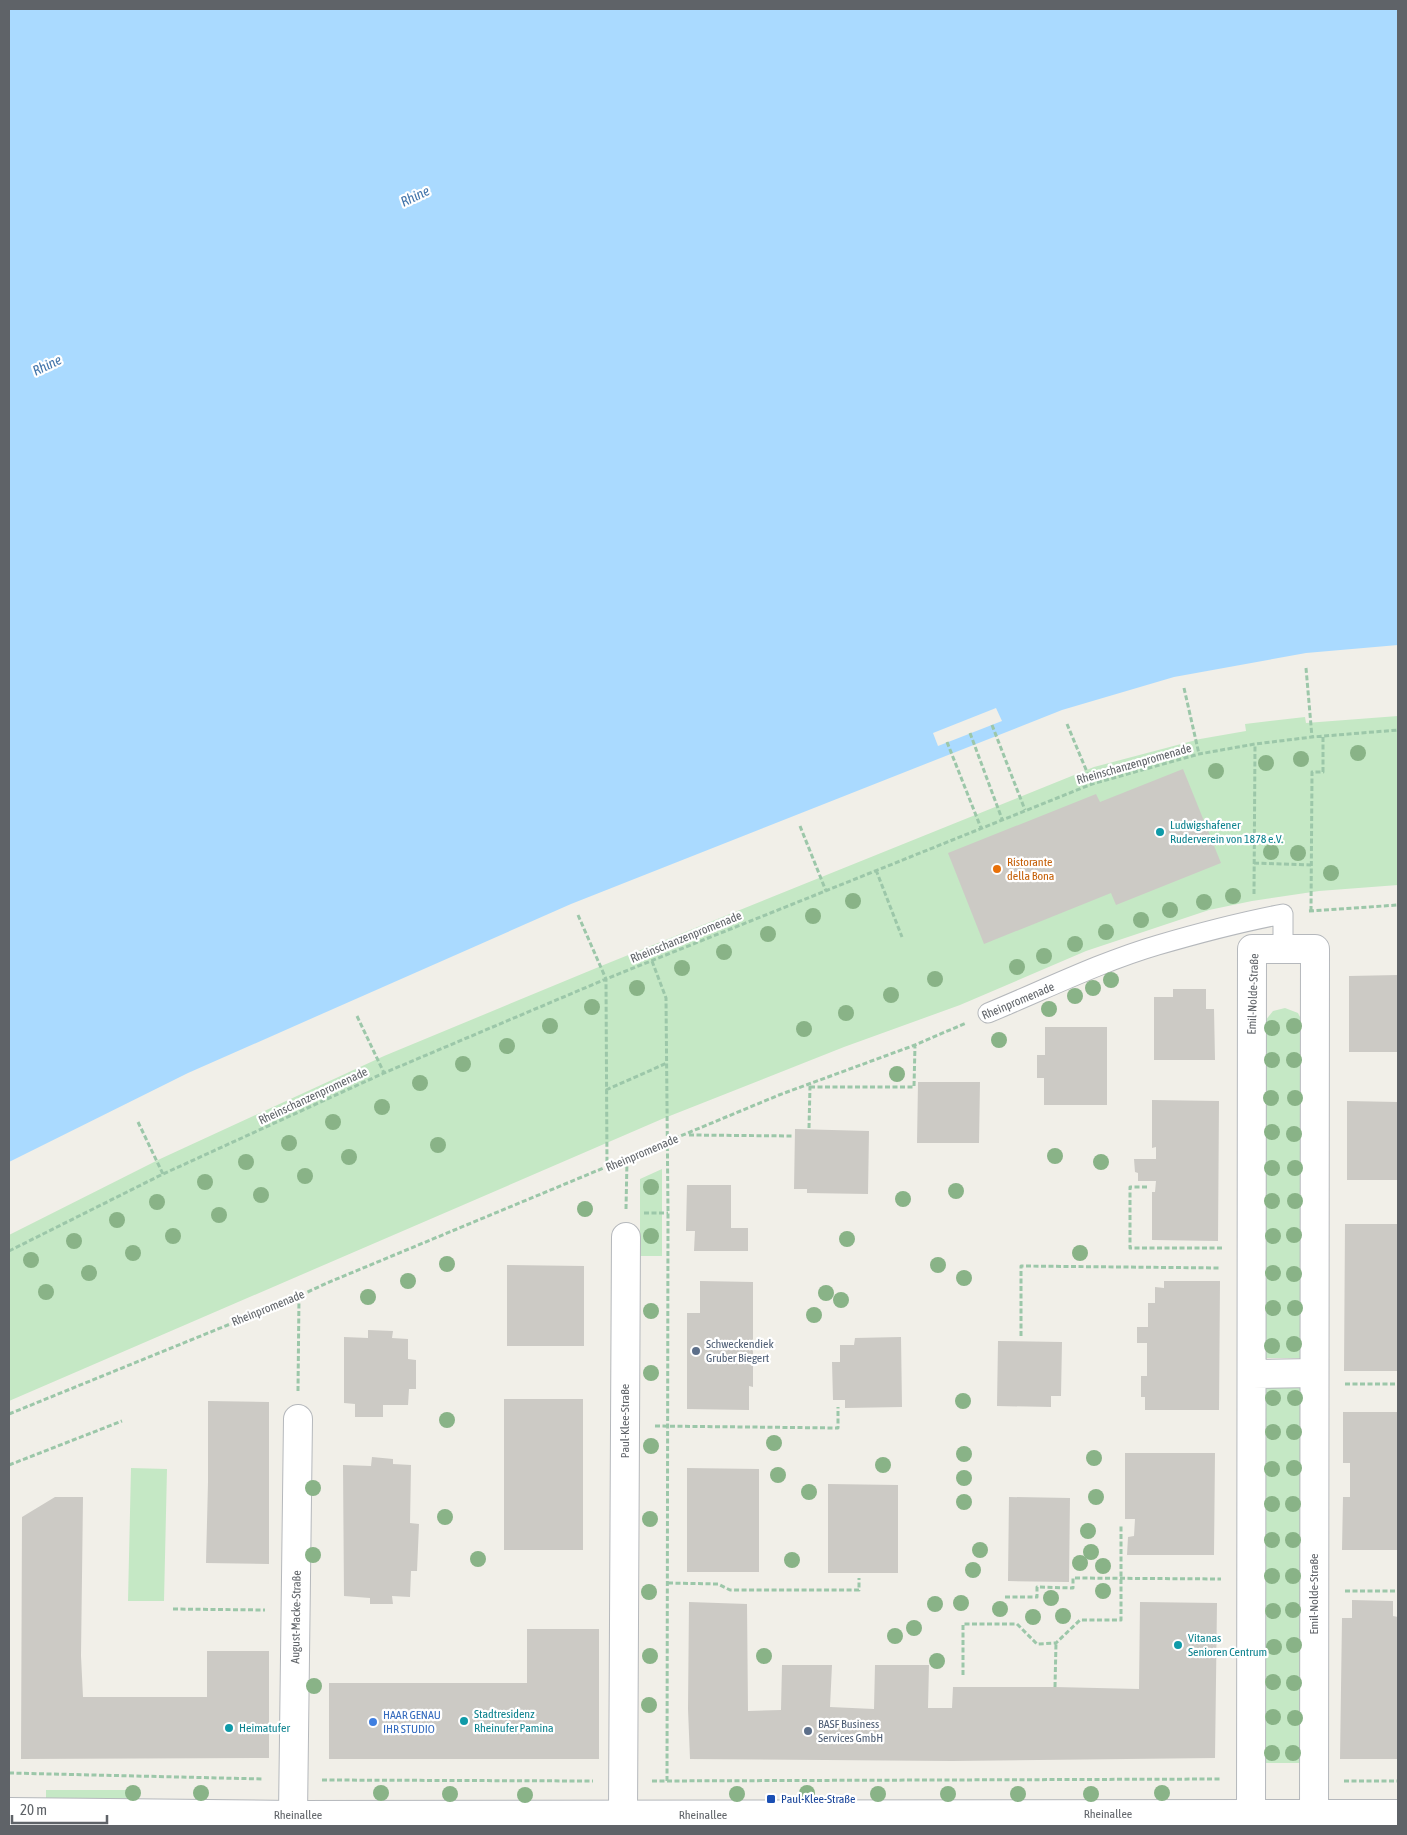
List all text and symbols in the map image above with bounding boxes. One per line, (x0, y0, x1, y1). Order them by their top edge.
water label: Rhine (398, 182, 432, 210)
water label: Rhine (30, 351, 64, 379)
street label: Rheinschanzenpromenade (1075, 741, 1193, 787)
place label: Ludwigshafener Ruderverein von 1878 e.V. (1170, 818, 1283, 846)
marker: Ludwigshafener Ruderverein von 1878 e.V. (1154, 826, 1166, 838)
place label: Ristorante della Bona (1007, 855, 1054, 883)
marker: Ristorante della Bona (991, 863, 1003, 875)
street label: Rheinschanzenpromenade (628, 908, 744, 966)
street label: Emil-Nolde-Straße (1245, 953, 1261, 1035)
street label: Rheinpromenade (980, 979, 1056, 1023)
street label: Rheinschanzenpromenade (256, 1065, 370, 1127)
street label: Rheinpromenade (604, 1131, 680, 1175)
street label: Rheinpromenade (230, 1287, 306, 1329)
place label: Schweckendiek Gruber Biegert (706, 1337, 774, 1365)
marker: Schweckendiek Gruber Biegert (690, 1345, 702, 1357)
street label: Paul-Klee-Straße (618, 1384, 632, 1458)
street label: Emil-Nolde-Straße (1307, 1553, 1321, 1635)
street label: August-Macke-Straße (288, 1570, 304, 1664)
place label: Vitanas Senioren Centrum (1188, 1631, 1267, 1659)
marker: Vitanas Senioren Centrum (1172, 1639, 1184, 1651)
place label: Stadtresidenz Rheinufer Pamina (474, 1707, 554, 1735)
place label: HAAR GENAU IHR STUDIO (383, 1708, 441, 1736)
marker: Stadtresidenz Rheinufer Pamina (458, 1715, 470, 1727)
marker: HAAR GENAU IHR STUDIO (367, 1716, 379, 1728)
place label: BASF Business Services GmbH (818, 1717, 883, 1745)
place label: Heimatufer (239, 1721, 290, 1735)
marker: Heimatufer (223, 1722, 235, 1734)
marker: BASF Business Services GmbH (802, 1725, 814, 1737)
scale bar (12, 1792, 108, 1824)
place label: Paul-Klee-Straße (781, 1792, 855, 1806)
marker: Paul-Klee-Straße (765, 1793, 777, 1805)
text: 20 m (20, 1801, 47, 1818)
street label: Rheinallee (1084, 1807, 1132, 1821)
street label: Rheinallee (274, 1808, 322, 1822)
street label: Rheinallee (679, 1808, 727, 1822)

